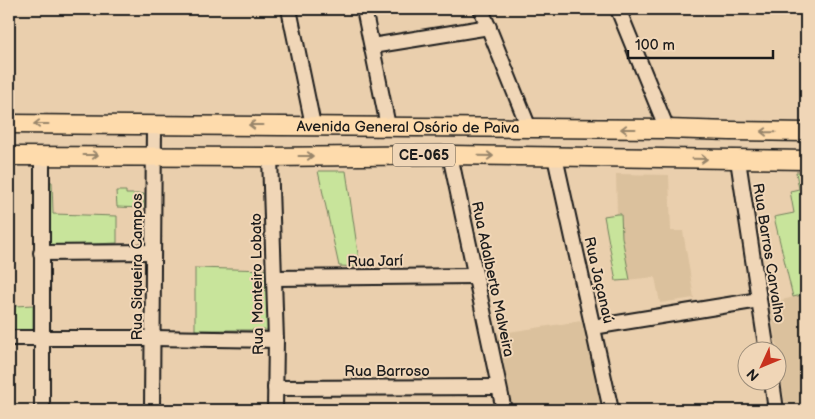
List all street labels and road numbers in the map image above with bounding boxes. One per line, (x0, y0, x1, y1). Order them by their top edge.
street label: Avenida General Osório de Paiva (296, 117, 520, 138)
road number: CE-065 (393, 144, 455, 166)
street label: Rua Barros Carvalho (748, 182, 789, 324)
street label: Rua Siqueira Campos (128, 193, 147, 341)
street label: Rua Adalberto Malveira (467, 200, 518, 359)
street label: Rua Monteiro Lobato (247, 213, 268, 355)
street label: Rua Jaçanaú (579, 235, 618, 325)
street label: Rua Jarí (347, 252, 403, 271)
street label: Rua Barroso (344, 362, 430, 381)

